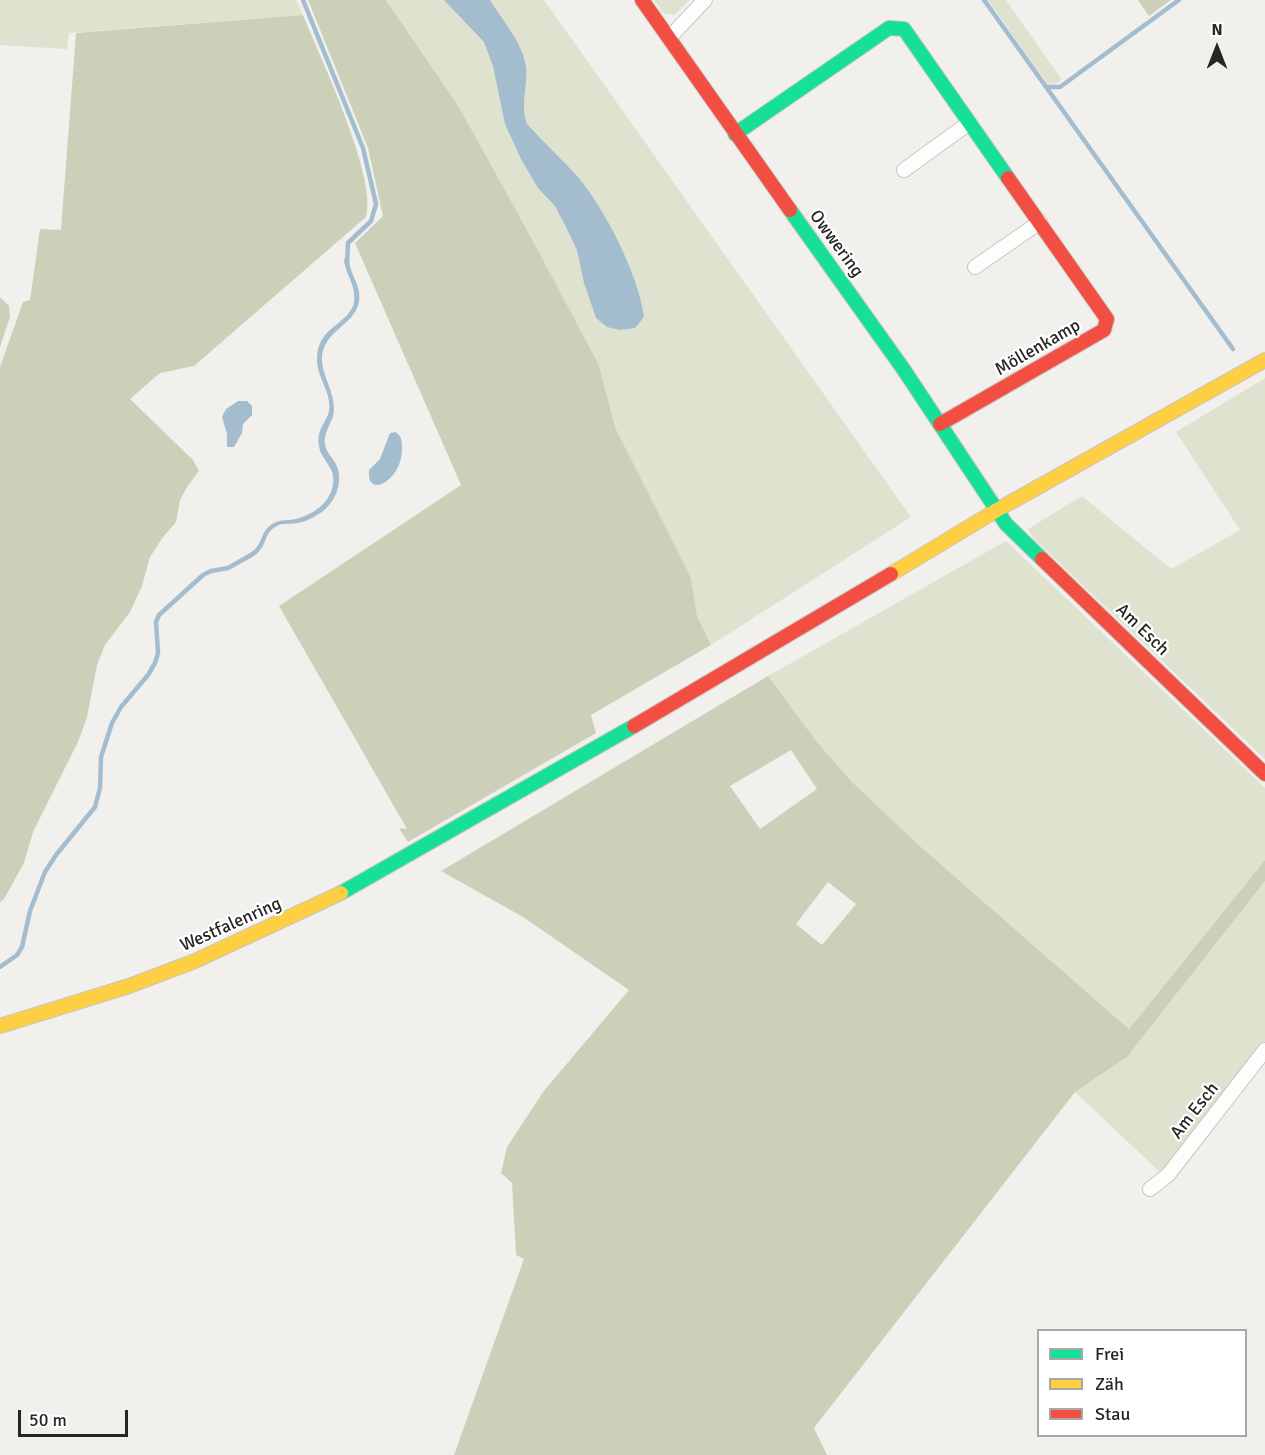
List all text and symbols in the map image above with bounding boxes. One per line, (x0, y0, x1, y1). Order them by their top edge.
north arrow (1187, 18, 1247, 78)
text: N (1211, 20, 1223, 40)
street label: Owwering (804, 206, 868, 282)
street label: Möllenkamp (991, 315, 1085, 381)
street label: Am Esch (1111, 599, 1173, 661)
street label: Westfalenring (177, 893, 285, 957)
street label: Am Esch (1166, 1078, 1224, 1144)
legend (1037, 1329, 1247, 1437)
text: Frei (1095, 1343, 1124, 1365)
text: Zäh (1095, 1373, 1124, 1395)
scale bar (21, 1398, 130, 1436)
text: Stau (1095, 1403, 1130, 1425)
text: 50 m (29, 1409, 67, 1431)

